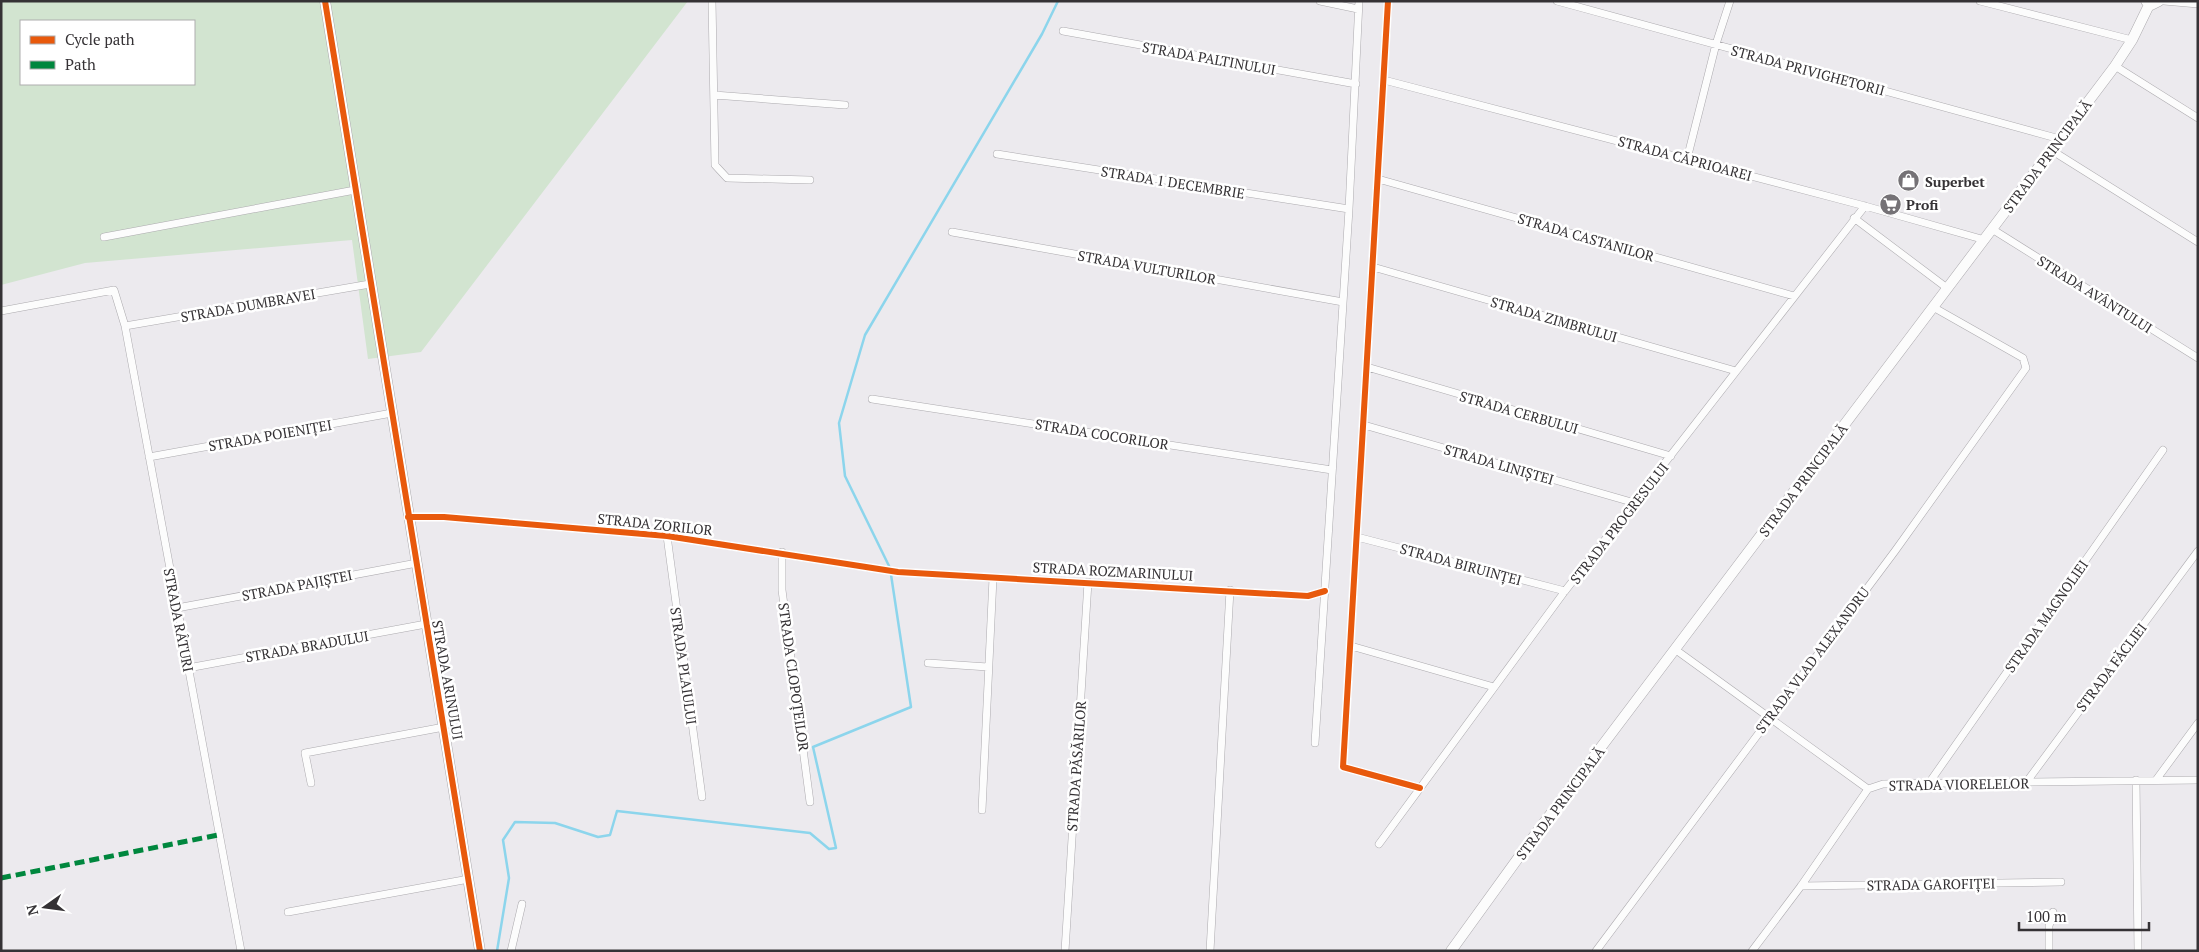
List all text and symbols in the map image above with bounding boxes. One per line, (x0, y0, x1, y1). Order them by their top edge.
legend (20, 20, 195, 85)
text: Cycle path (65, 29, 135, 49)
street label: STRADA PALTINULUI (1141, 37, 1277, 79)
street label: STRADA PRIVIGHETORII (1729, 40, 1887, 100)
text: Path (65, 54, 96, 74)
street label: STRADA PRINCIPALĂ (1998, 95, 2096, 216)
street label: STRADA CĂPRIOAREI (1616, 131, 1754, 185)
street label: STRADA 1 DECEMBRIE (1100, 161, 1246, 203)
shop icon: Superbet (1897, 169, 1921, 193)
place label: Superbet (1925, 172, 1985, 191)
supermarket icon: Profi (1878, 192, 1902, 216)
place label: Profi (1906, 195, 1938, 214)
street label: STRADA CASTANILOR (1516, 208, 1657, 266)
street label: STRADA VULTURILOR (1076, 245, 1218, 289)
street label: STRADA AVÂNTULUI (2034, 251, 2156, 337)
street label: STRADA DUMBRAVEI (179, 284, 317, 326)
street label: STRADA ZIMBRULUI (1488, 292, 1620, 346)
street label: STRADA CERBULUI (1457, 386, 1581, 438)
street label: STRADA COCORILOR (1034, 414, 1170, 454)
street label: STRADA POIENIȚEI (207, 415, 333, 455)
street label: STRADA PRINCIPALĂ (1754, 419, 1852, 540)
street label: STRADA LINIȘTEI (1442, 439, 1556, 489)
street label: STRADA PROGRESULUI (1566, 458, 1672, 588)
street label: STRADA ZORILOR (597, 509, 714, 539)
street label: STRADA BIRUINȚEI (1398, 539, 1524, 589)
street label: STRADA MAGNOLIEI (2000, 556, 2092, 676)
street label: STRADA ROZMARINULUI (1032, 557, 1194, 585)
street label: STRADA PAJIȘTEI (240, 565, 354, 605)
street label: STRADA RÂTURI (160, 566, 198, 674)
street label: STRADA VLAD ALEXANDRU (1751, 583, 1874, 737)
street label: STRADA CLOPOȚEILOR (774, 602, 814, 753)
street label: STRADA PLAIULUI (666, 606, 702, 726)
street label: STRADA ARINULUI (428, 619, 468, 741)
street label: STRADA FĂCLIEI (2071, 619, 2151, 715)
street label: STRADA BRADULUI (244, 626, 370, 666)
street label: STRADA PĂSĂRILOR (1062, 700, 1090, 832)
street label: STRADA PRINCIPALĂ (1511, 742, 1609, 863)
street label: STRADA VIORELELOR (1889, 773, 2029, 795)
street label: STRADA GAROFIȚEI (1866, 873, 1996, 895)
north arrow (20, 882, 70, 932)
scale bar (2019, 900, 2149, 932)
text: N (21, 902, 42, 918)
text: 100 m (2026, 906, 2067, 926)

